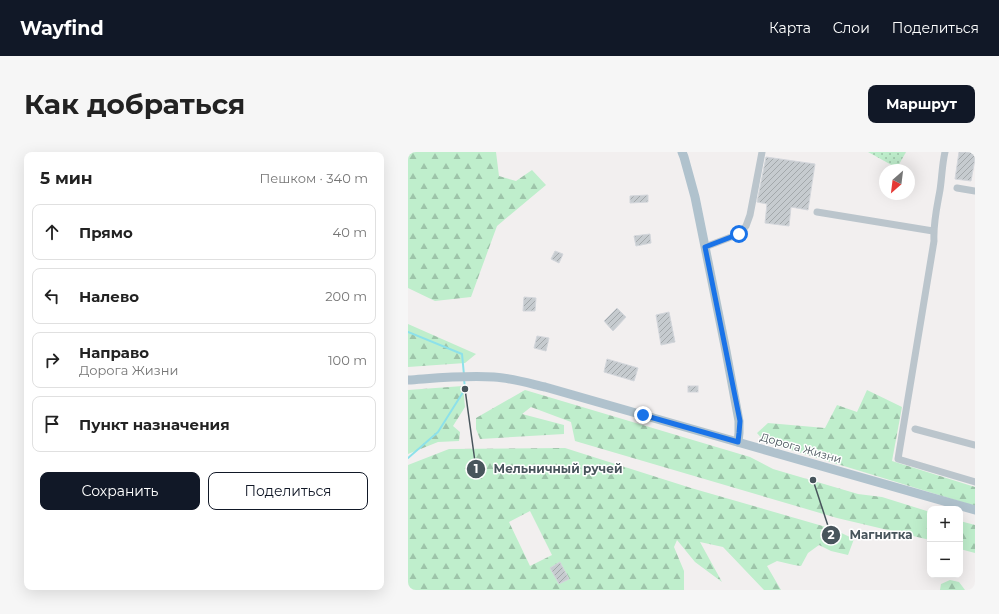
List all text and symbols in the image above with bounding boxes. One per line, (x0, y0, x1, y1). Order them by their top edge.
text: Wayfind (20, 17, 104, 40)
text: Карта (769, 19, 811, 37)
text: Слои (833, 19, 870, 37)
text: Поделиться (892, 19, 979, 37)
button: Маршрут (868, 85, 975, 123)
text: Как добраться (24, 87, 245, 121)
north arrow (879, 164, 915, 200)
text: 5 мин (40, 168, 93, 188)
text: Пешком · 340 m (259, 170, 368, 186)
icon: ahead (41, 221, 63, 243)
text: Прямо (79, 223, 133, 242)
text: 40 m (333, 224, 367, 240)
route start (730, 225, 748, 243)
icon: left (41, 285, 63, 307)
text: Налево (79, 287, 139, 306)
text: 200 m (325, 288, 367, 304)
text: Направо (79, 343, 149, 362)
icon: right (41, 349, 63, 371)
text: 100 m (328, 352, 367, 368)
text: Дорога Жизни (79, 362, 178, 378)
route end (634, 406, 652, 424)
icon: arrive (41, 413, 63, 435)
text: Пункт назначения (79, 415, 230, 434)
street label: Дорога Жизни (759, 430, 843, 466)
callout: Мельничный ручей (466, 457, 631, 481)
text: 1 (474, 461, 478, 476)
text: Мельничный ручей (494, 461, 622, 476)
button: Сохранить (40, 472, 200, 510)
button: Поделиться (208, 472, 368, 510)
map controls (927, 506, 963, 578)
button: + (927, 506, 963, 542)
callout: Магнитка (821, 523, 920, 547)
text: 2 (827, 527, 835, 542)
text: Магнитка (849, 527, 913, 542)
button: − (927, 542, 963, 578)

